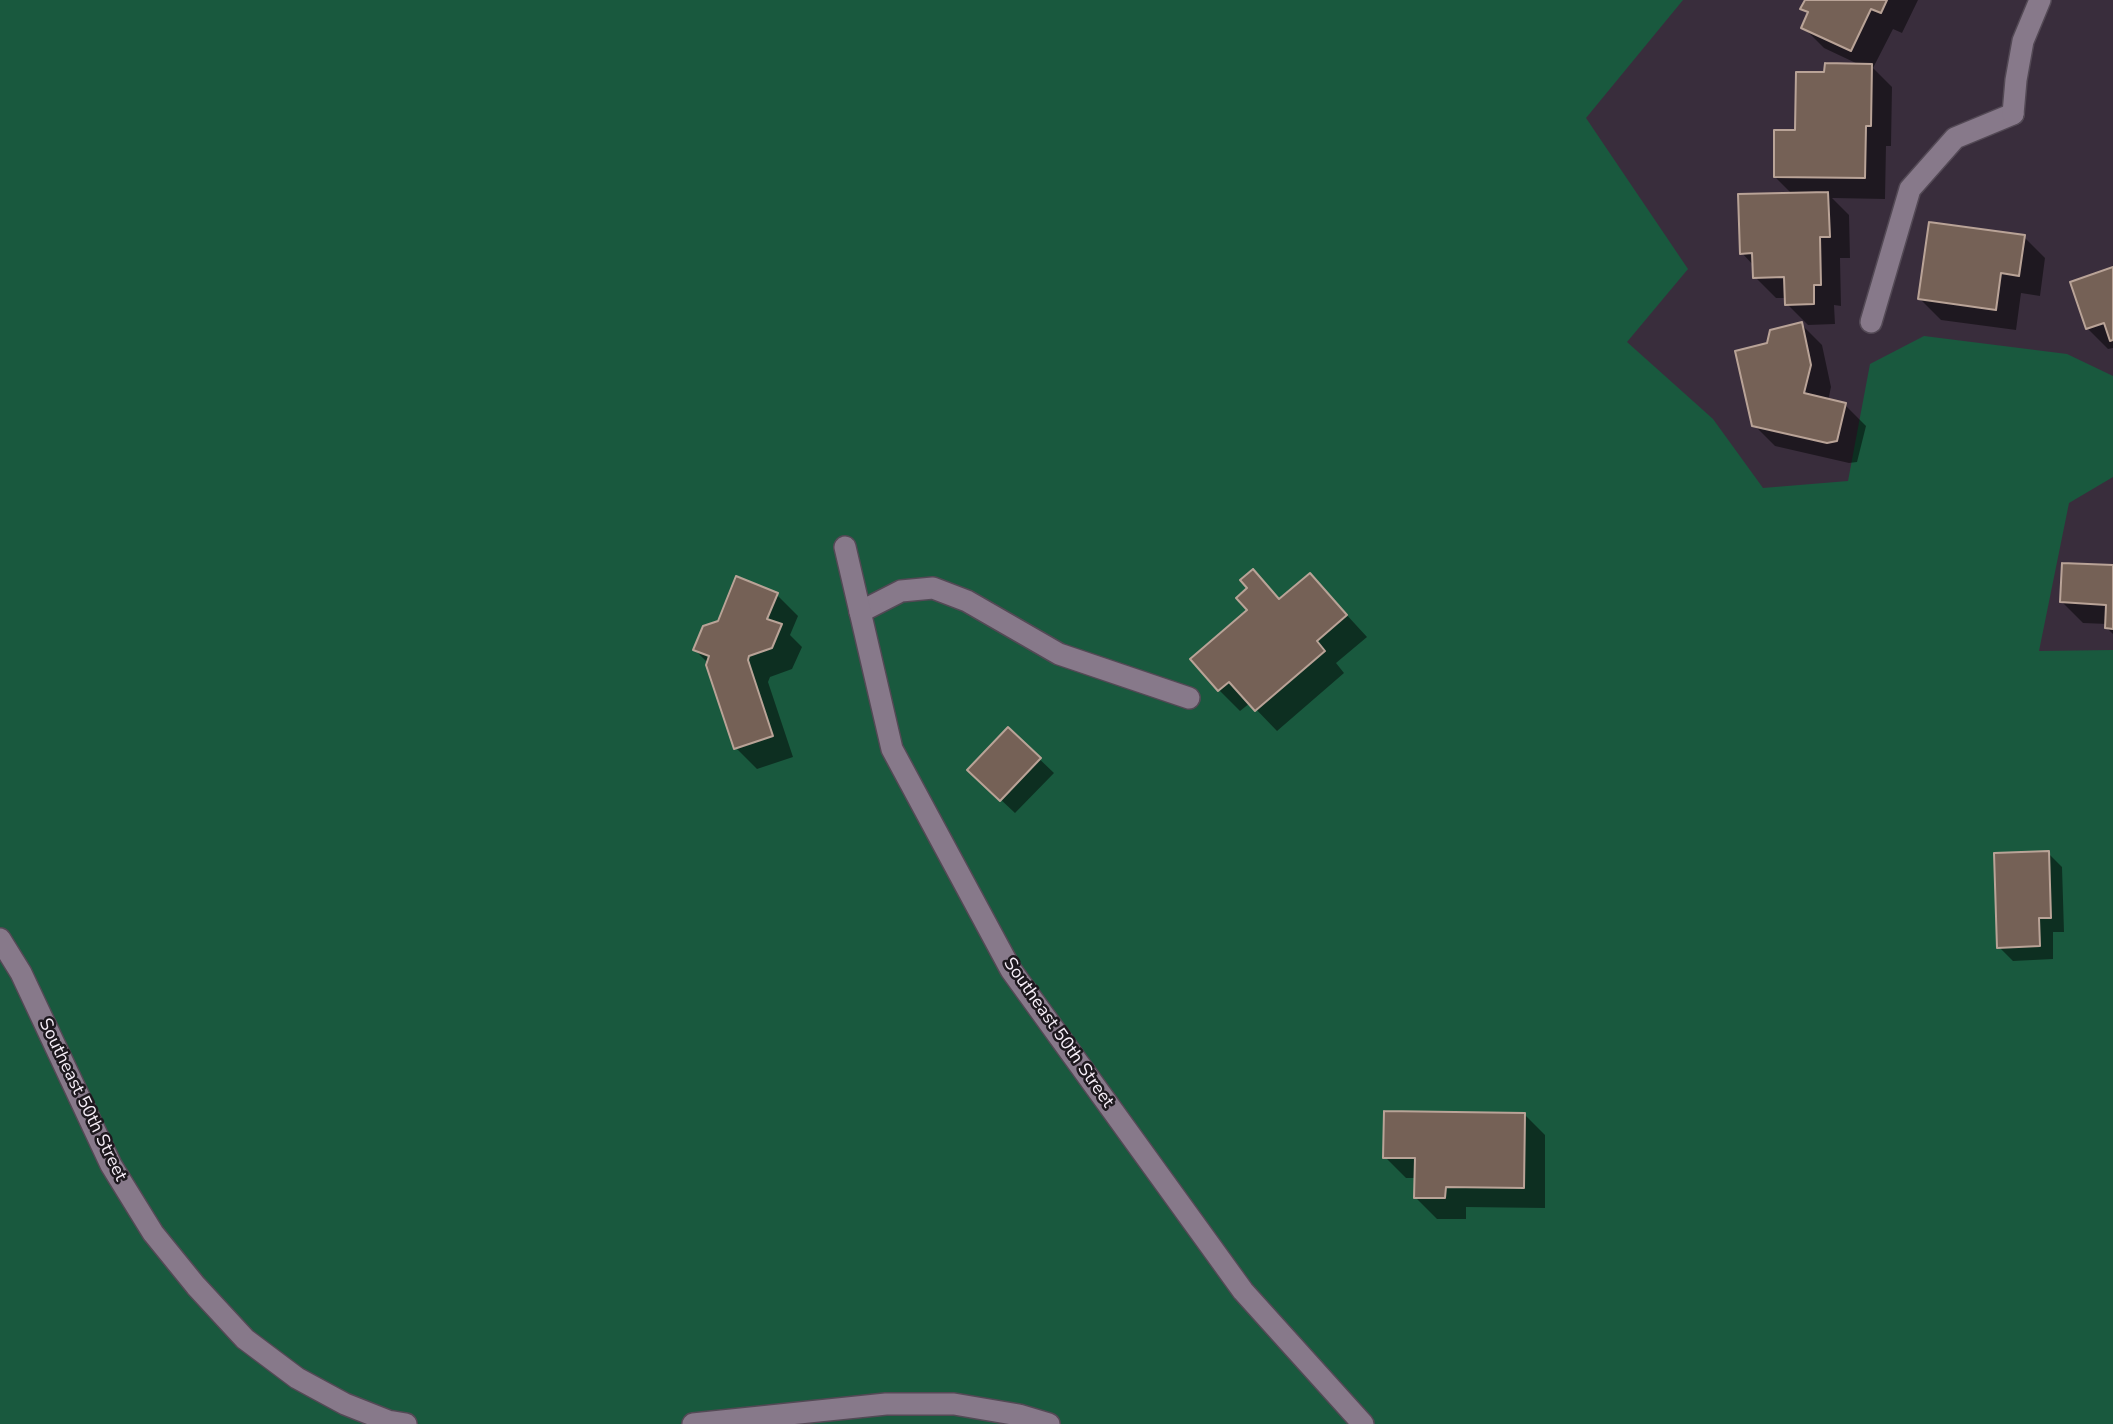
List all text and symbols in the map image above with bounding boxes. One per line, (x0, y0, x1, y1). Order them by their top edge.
street label: Southeast 50th Street (998, 954, 1118, 1112)
street label: Southeast 50th Street (33, 1015, 131, 1185)

